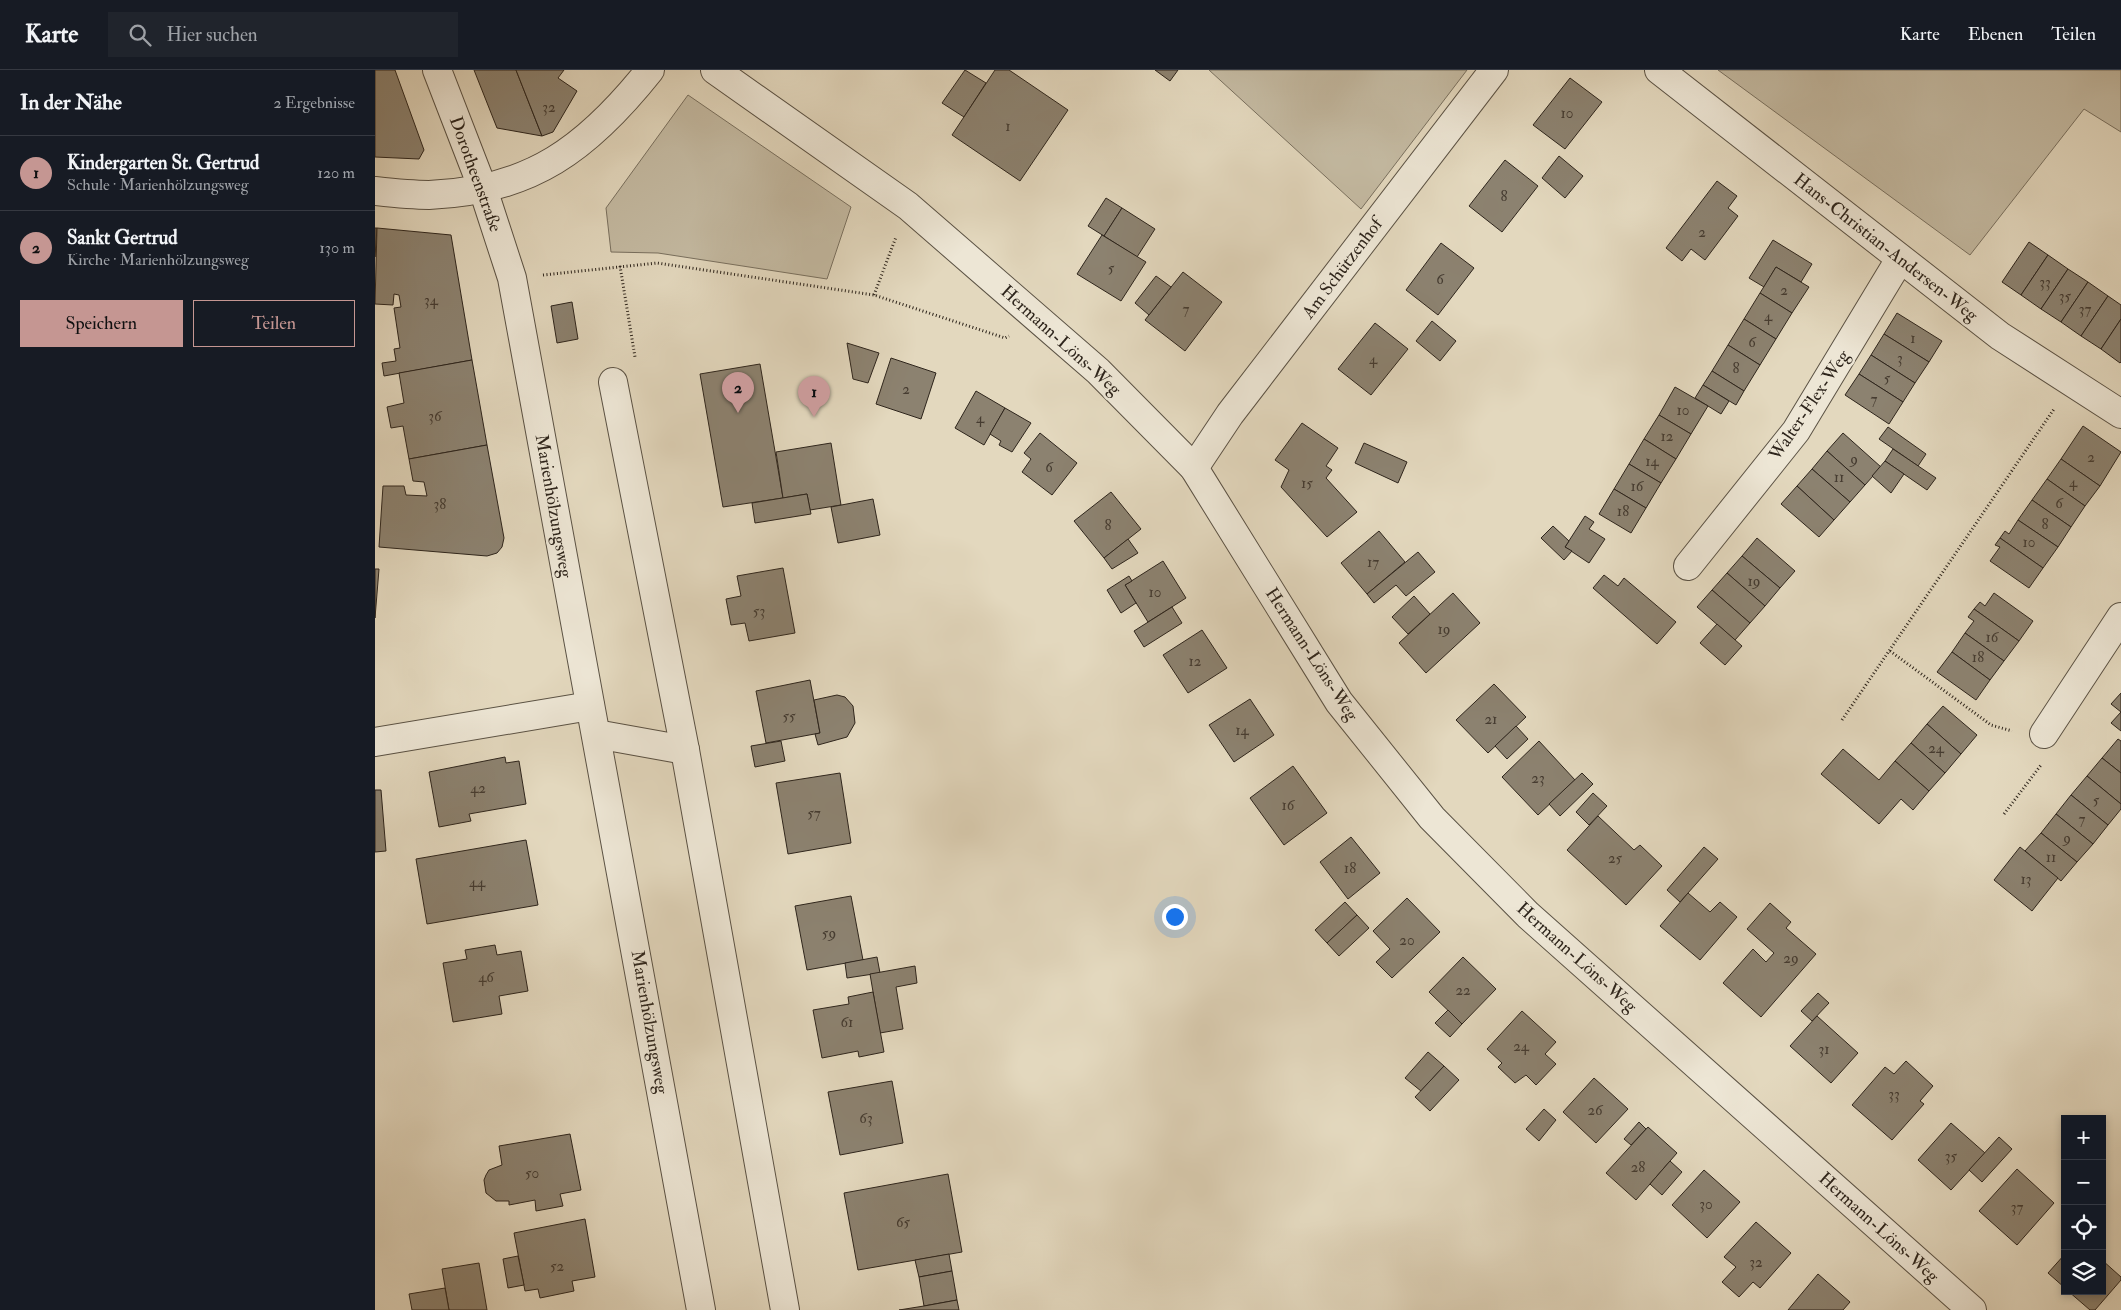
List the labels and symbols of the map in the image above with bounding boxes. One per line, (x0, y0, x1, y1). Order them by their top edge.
house number: 32 (542, 98, 556, 117)
house number: 10 (1561, 104, 1573, 123)
street label: Dorotheenstraße (444, 113, 507, 236)
house number: 1 (1005, 117, 1011, 136)
street label: Hans-Christian-Andersen-Weg (1789, 168, 1983, 327)
house number: 8 (1500, 187, 1508, 206)
street label: Am Schützenhof (1296, 211, 1390, 324)
house number: 2 (1698, 223, 1706, 242)
house number: 5 (1108, 259, 1115, 278)
house number: 6 (1436, 270, 1445, 289)
house number: 33 (2039, 273, 2051, 292)
street label: Hermann-Löns-Weg (996, 280, 1127, 401)
house number: 2 (1780, 281, 1788, 300)
house number: 35 (2059, 287, 2072, 306)
house number: 34 (424, 291, 439, 310)
house number: 7 (1183, 300, 1190, 319)
house number: 37 (2079, 300, 2091, 319)
house number: 4 (1764, 307, 1773, 326)
house number: 1 (1910, 329, 1916, 348)
house number: 6 (1748, 333, 1757, 352)
street label: Walter-Flex-Weg (1763, 345, 1855, 466)
house number: 3 (1897, 349, 1903, 368)
house number: 4 (1369, 350, 1378, 369)
house number: 8 (1732, 359, 1740, 378)
house number: 5 (1884, 369, 1891, 388)
pin: 2 (722, 372, 754, 413)
pin: 1 (798, 376, 830, 417)
house number: 2 (902, 380, 910, 399)
house number: 7 (1871, 390, 1878, 409)
house number: 10 (1677, 401, 1689, 420)
house number: 36 (428, 407, 443, 426)
house number: 4 (976, 409, 985, 428)
house number: 12 (1661, 427, 1674, 446)
street label: Marienhölzungsweg (530, 433, 578, 581)
house number: 2 (2087, 448, 2095, 467)
house number: 9 (1849, 450, 1858, 469)
house number: 14 (1645, 452, 1660, 471)
house number: 6 (1045, 458, 1054, 477)
house number: 11 (1834, 468, 1844, 487)
house number: 4 (2069, 473, 2078, 492)
house number: 15 (1301, 474, 1313, 493)
house number: 16 (1631, 477, 1645, 496)
house number: 6 (2055, 494, 2064, 513)
house number: 38 (434, 495, 446, 514)
house number: 18 (1617, 502, 1629, 521)
house number: 8 (2041, 515, 2049, 534)
house number: 8 (1104, 516, 1112, 535)
house number: 10 (2023, 533, 2035, 552)
house number: 17 (1367, 553, 1379, 572)
house number: 19 (1748, 572, 1760, 591)
house number: 10 (1149, 583, 1161, 602)
street label: Hermann-Löns-Weg (1260, 583, 1364, 726)
house number: 53 (753, 602, 765, 621)
house number: 19 (1438, 620, 1450, 639)
house number: 16 (1986, 628, 2000, 647)
house number: 18 (1972, 648, 1984, 667)
house number: 12 (1189, 652, 1202, 671)
house number: 55 (782, 707, 796, 726)
house number: 21 (1485, 710, 1497, 729)
house number: 14 (1235, 721, 1250, 740)
house number: 24 (1928, 739, 1945, 758)
house number: 23 (1531, 769, 1545, 788)
house number: 42 (470, 779, 486, 798)
house number: 5 (2093, 791, 2100, 810)
house number: 16 (1282, 796, 1296, 815)
house number: 57 (807, 804, 821, 823)
house number: 7 (2079, 810, 2086, 829)
house number: 9 (2062, 829, 2071, 848)
house number: 11 (2046, 848, 2056, 867)
house number: 25 (1608, 849, 1622, 868)
house number: 18 (1344, 859, 1356, 878)
house number: 13 (2020, 870, 2032, 889)
house number: 44 (469, 873, 486, 892)
street label: Hermann-Löns-Weg (1512, 897, 1643, 1018)
your location (1162, 904, 1188, 930)
house number: 59 (822, 924, 836, 943)
house number: 20 (1399, 931, 1415, 950)
street label: Marienhölzungsweg (626, 949, 674, 1097)
house number: 29 (1783, 949, 1799, 968)
house number: 46 (478, 968, 495, 987)
house number: 22 (1455, 981, 1471, 1000)
house number: 61 (841, 1013, 853, 1032)
house number: 24 (1513, 1037, 1530, 1056)
house number: 31 (1818, 1040, 1830, 1059)
house number: 33 (1888, 1085, 1900, 1104)
house number: 26 (1587, 1101, 1604, 1120)
house number: 63 (859, 1109, 873, 1128)
house number: 35 (1945, 1147, 1958, 1166)
house number: 28 (1631, 1158, 1645, 1177)
house number: 50 (525, 1164, 539, 1183)
street label: Hermann-Löns-Weg (1814, 1167, 1945, 1288)
house number: 30 (1699, 1195, 1713, 1214)
house number: 37 (2011, 1198, 2023, 1217)
house number: 65 (896, 1213, 910, 1232)
house number: 32 (1749, 1253, 1763, 1272)
house number: 52 (550, 1257, 564, 1276)

